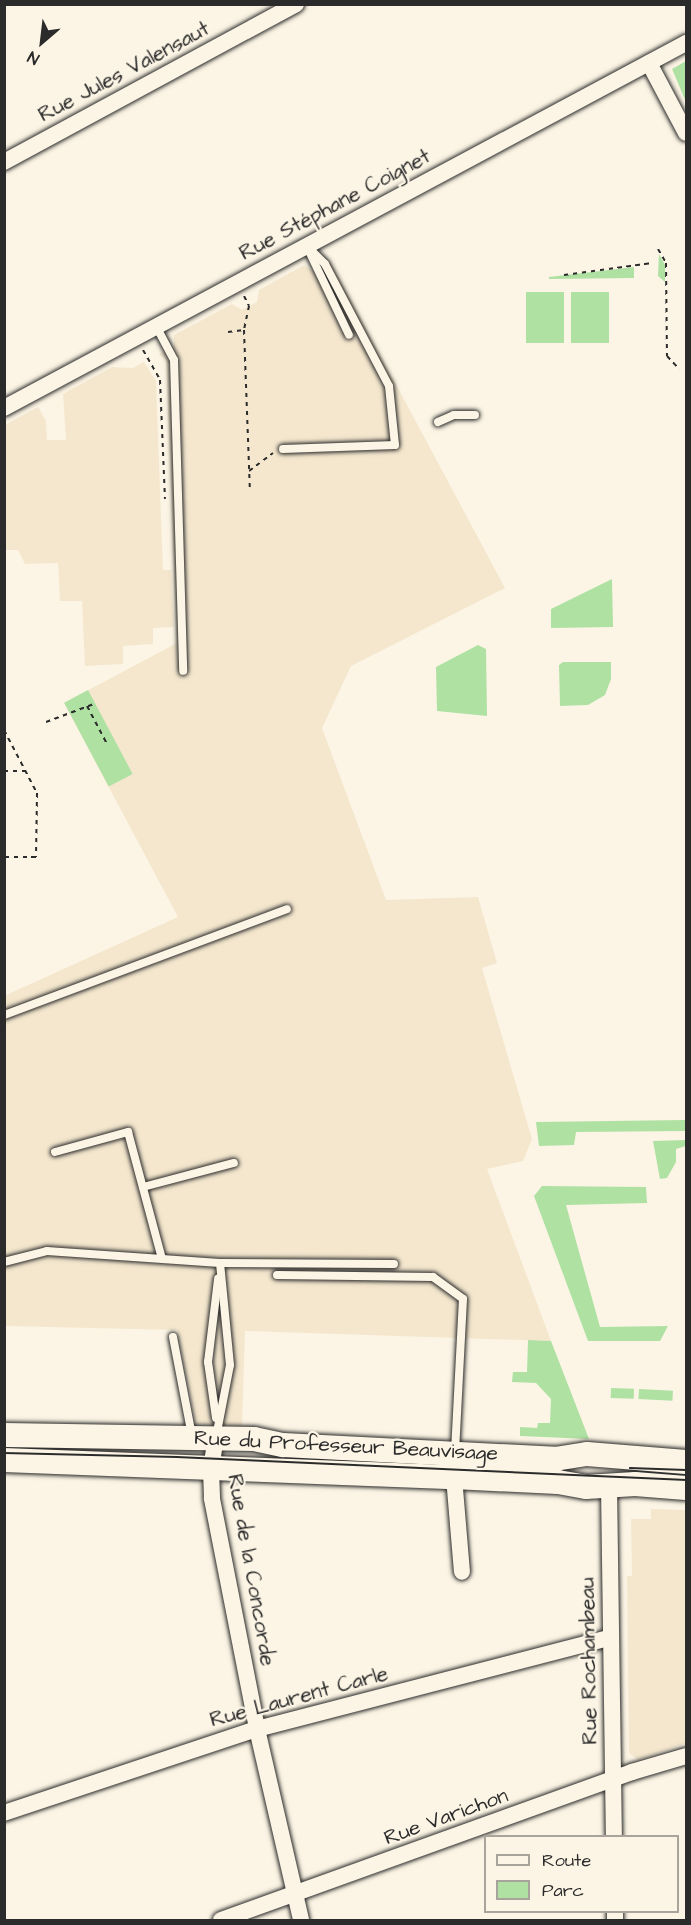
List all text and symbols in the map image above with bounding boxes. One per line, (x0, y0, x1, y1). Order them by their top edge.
north arrow (12, 12, 72, 72)
street label: Rue Jules Valensaut (34, 16, 214, 128)
text: N (24, 46, 43, 70)
street label: Rue Stéphane Coignet (235, 144, 435, 266)
street label: Rue du Professeur Beauvisage (194, 1425, 498, 1467)
street label: Rue de la Concorde (222, 1472, 280, 1668)
street label: Rue Rochambeau (575, 1577, 603, 1745)
street label: Rue Laurent Carle (207, 1661, 391, 1733)
street label: Rue Varichon (381, 1783, 511, 1851)
legend (484, 1835, 679, 1913)
text: Route (542, 1848, 591, 1873)
text: Parc (542, 1878, 584, 1903)

